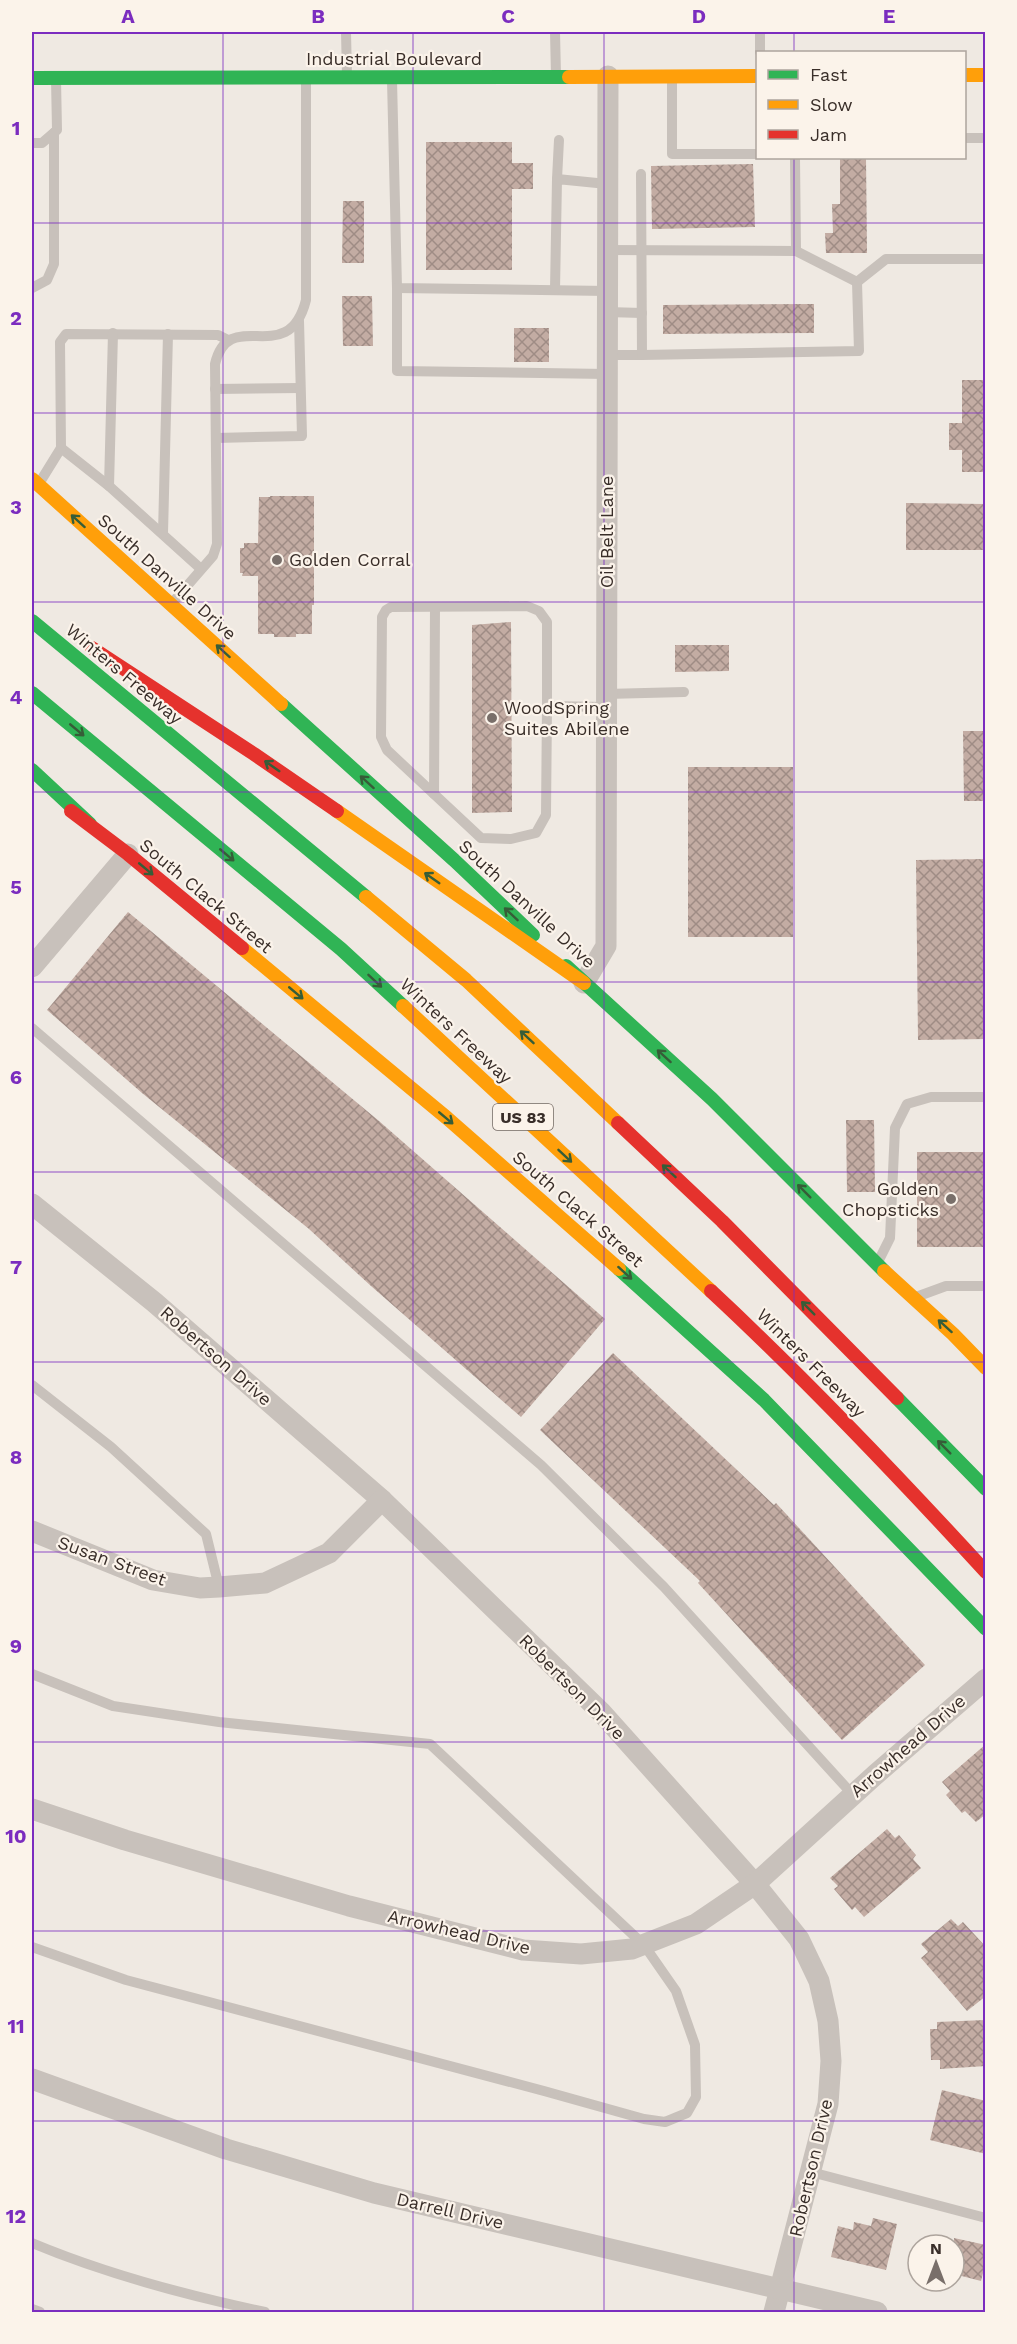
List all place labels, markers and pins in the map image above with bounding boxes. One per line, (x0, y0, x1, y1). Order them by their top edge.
place label: Golden Corral (289, 549, 411, 570)
marker: Golden Corral (270, 553, 284, 567)
place label: WoodSpring Suites Abilene (504, 697, 630, 739)
marker: WoodSpring Suites Abilene (485, 711, 499, 725)
place label: Golden Chopsticks (842, 1178, 939, 1220)
marker: Golden Chopsticks (944, 1192, 958, 1206)

